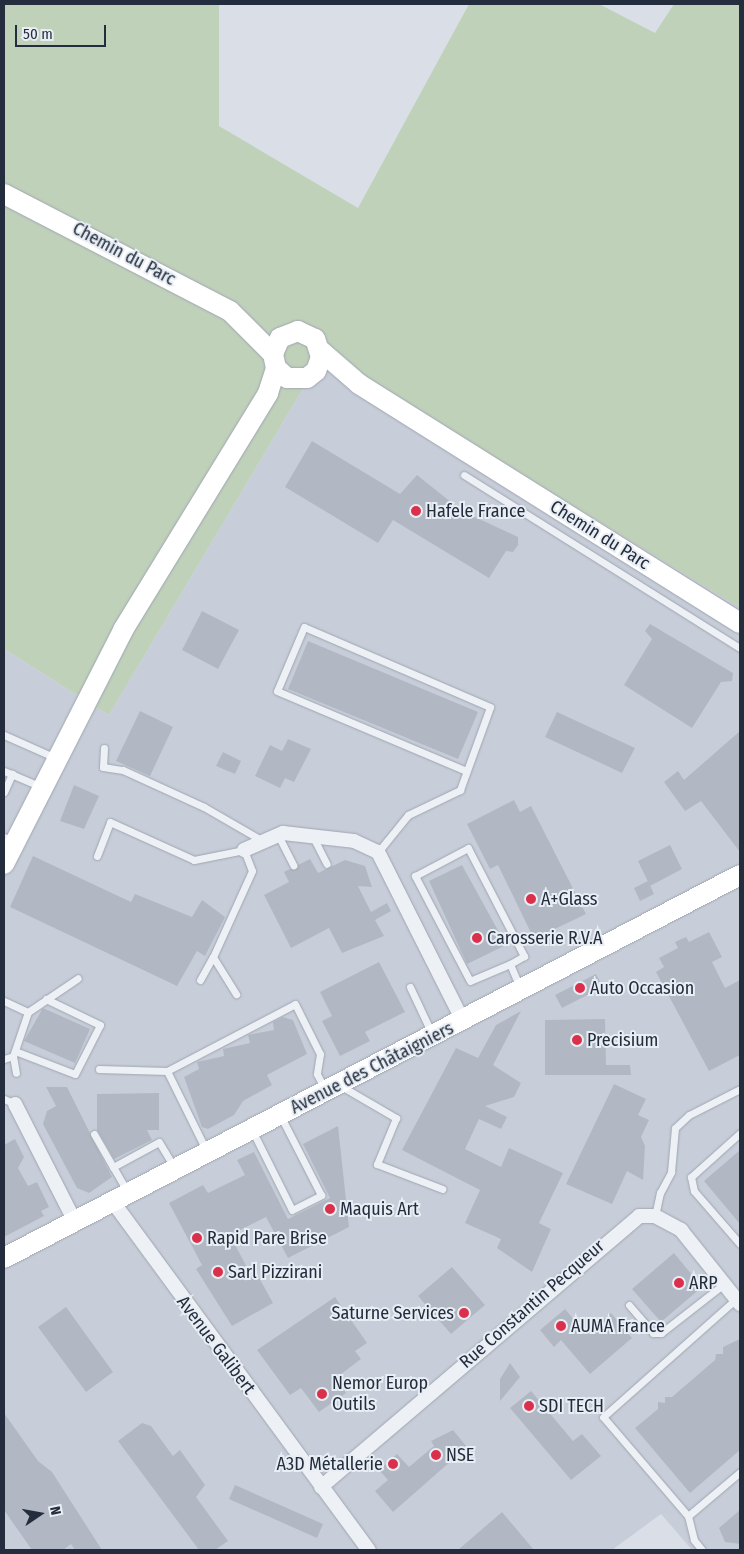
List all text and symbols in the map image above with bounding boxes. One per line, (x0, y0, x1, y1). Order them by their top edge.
scale bar (18, 15, 109, 47)
text: 50 m (23, 25, 53, 43)
street label: Chemin du Parc (69, 218, 179, 290)
street label: Chemin du Parc (546, 496, 654, 574)
place label: Hafele France (426, 500, 525, 522)
marker: Hafele France (410, 505, 422, 517)
place label: A+Glass (541, 888, 597, 910)
marker: A+Glass (525, 893, 537, 905)
place label: Carosserie R.V.A (487, 927, 602, 949)
marker: Carosserie R.V.A (471, 932, 483, 944)
place label: Auto Occasion (590, 977, 694, 999)
marker: Auto Occasion (574, 982, 586, 994)
street label: Avenue des Châtaigniers (287, 1017, 457, 1119)
place label: Precisium (587, 1029, 658, 1051)
marker: Precisium (571, 1034, 583, 1046)
place label: Maquis Art (340, 1198, 419, 1220)
marker: Maquis Art (324, 1203, 336, 1215)
place label: Rapid Pare Brise (207, 1227, 327, 1249)
marker: Rapid Pare Brise (191, 1232, 203, 1244)
street label: Rue Constantin Pecqueur (455, 1235, 609, 1373)
place label: Sarl Pizzirani (228, 1261, 322, 1283)
marker: Sarl Pizzirani (212, 1266, 224, 1278)
place label: ARP (689, 1272, 718, 1294)
marker: ARP (673, 1277, 685, 1289)
street label: Avenue Galibert (172, 1292, 260, 1398)
place label: Saturne Services (331, 1302, 454, 1324)
marker: Saturne Services (458, 1307, 470, 1319)
place label: AUMA France (571, 1315, 665, 1337)
marker: AUMA France (555, 1320, 567, 1332)
place label: Nemor Europ Outils (332, 1373, 428, 1416)
marker: Nemor Europ Outils (316, 1388, 328, 1400)
place label: SDI TECH (539, 1395, 604, 1417)
marker: SDI TECH (523, 1400, 535, 1412)
place label: NSE (446, 1444, 474, 1466)
marker: NSE (430, 1449, 442, 1461)
place label: A3D Métallerie (277, 1453, 383, 1475)
marker: A3D Métallerie (387, 1458, 399, 1470)
north arrow (15, 1489, 65, 1539)
text: N (46, 1505, 64, 1517)

